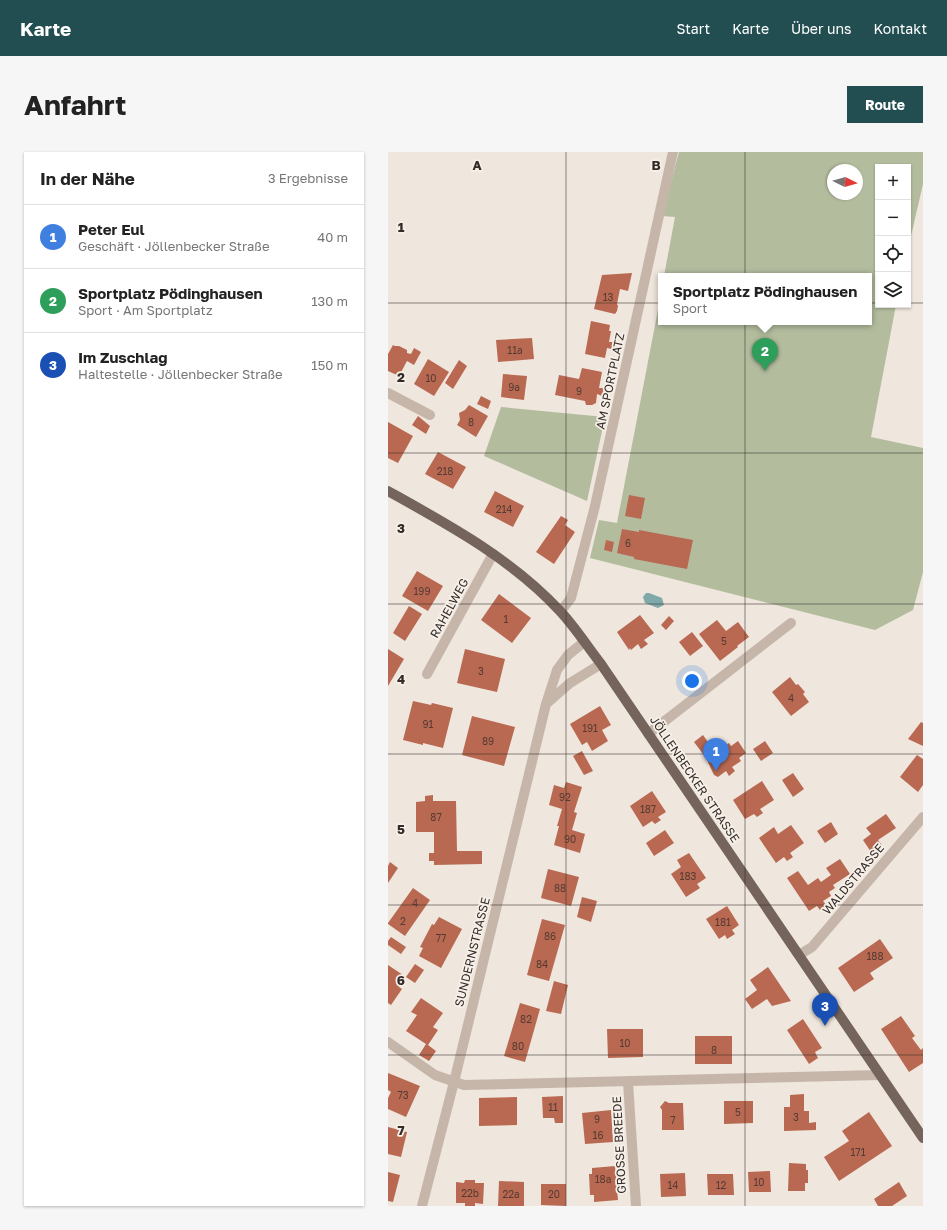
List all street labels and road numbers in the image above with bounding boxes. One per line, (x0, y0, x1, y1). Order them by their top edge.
street label: AM SPORTPLATZ (592, 331, 628, 431)
street label: RAHELWEG (426, 575, 472, 641)
street label: JÖLLENBECKER STRASSE (647, 713, 743, 845)
street label: WALDSTRASSE (819, 841, 887, 917)
street label: SUNDERNSTRASSE (451, 896, 493, 1008)
street label: GROSSE BREEDE (609, 1096, 629, 1194)

